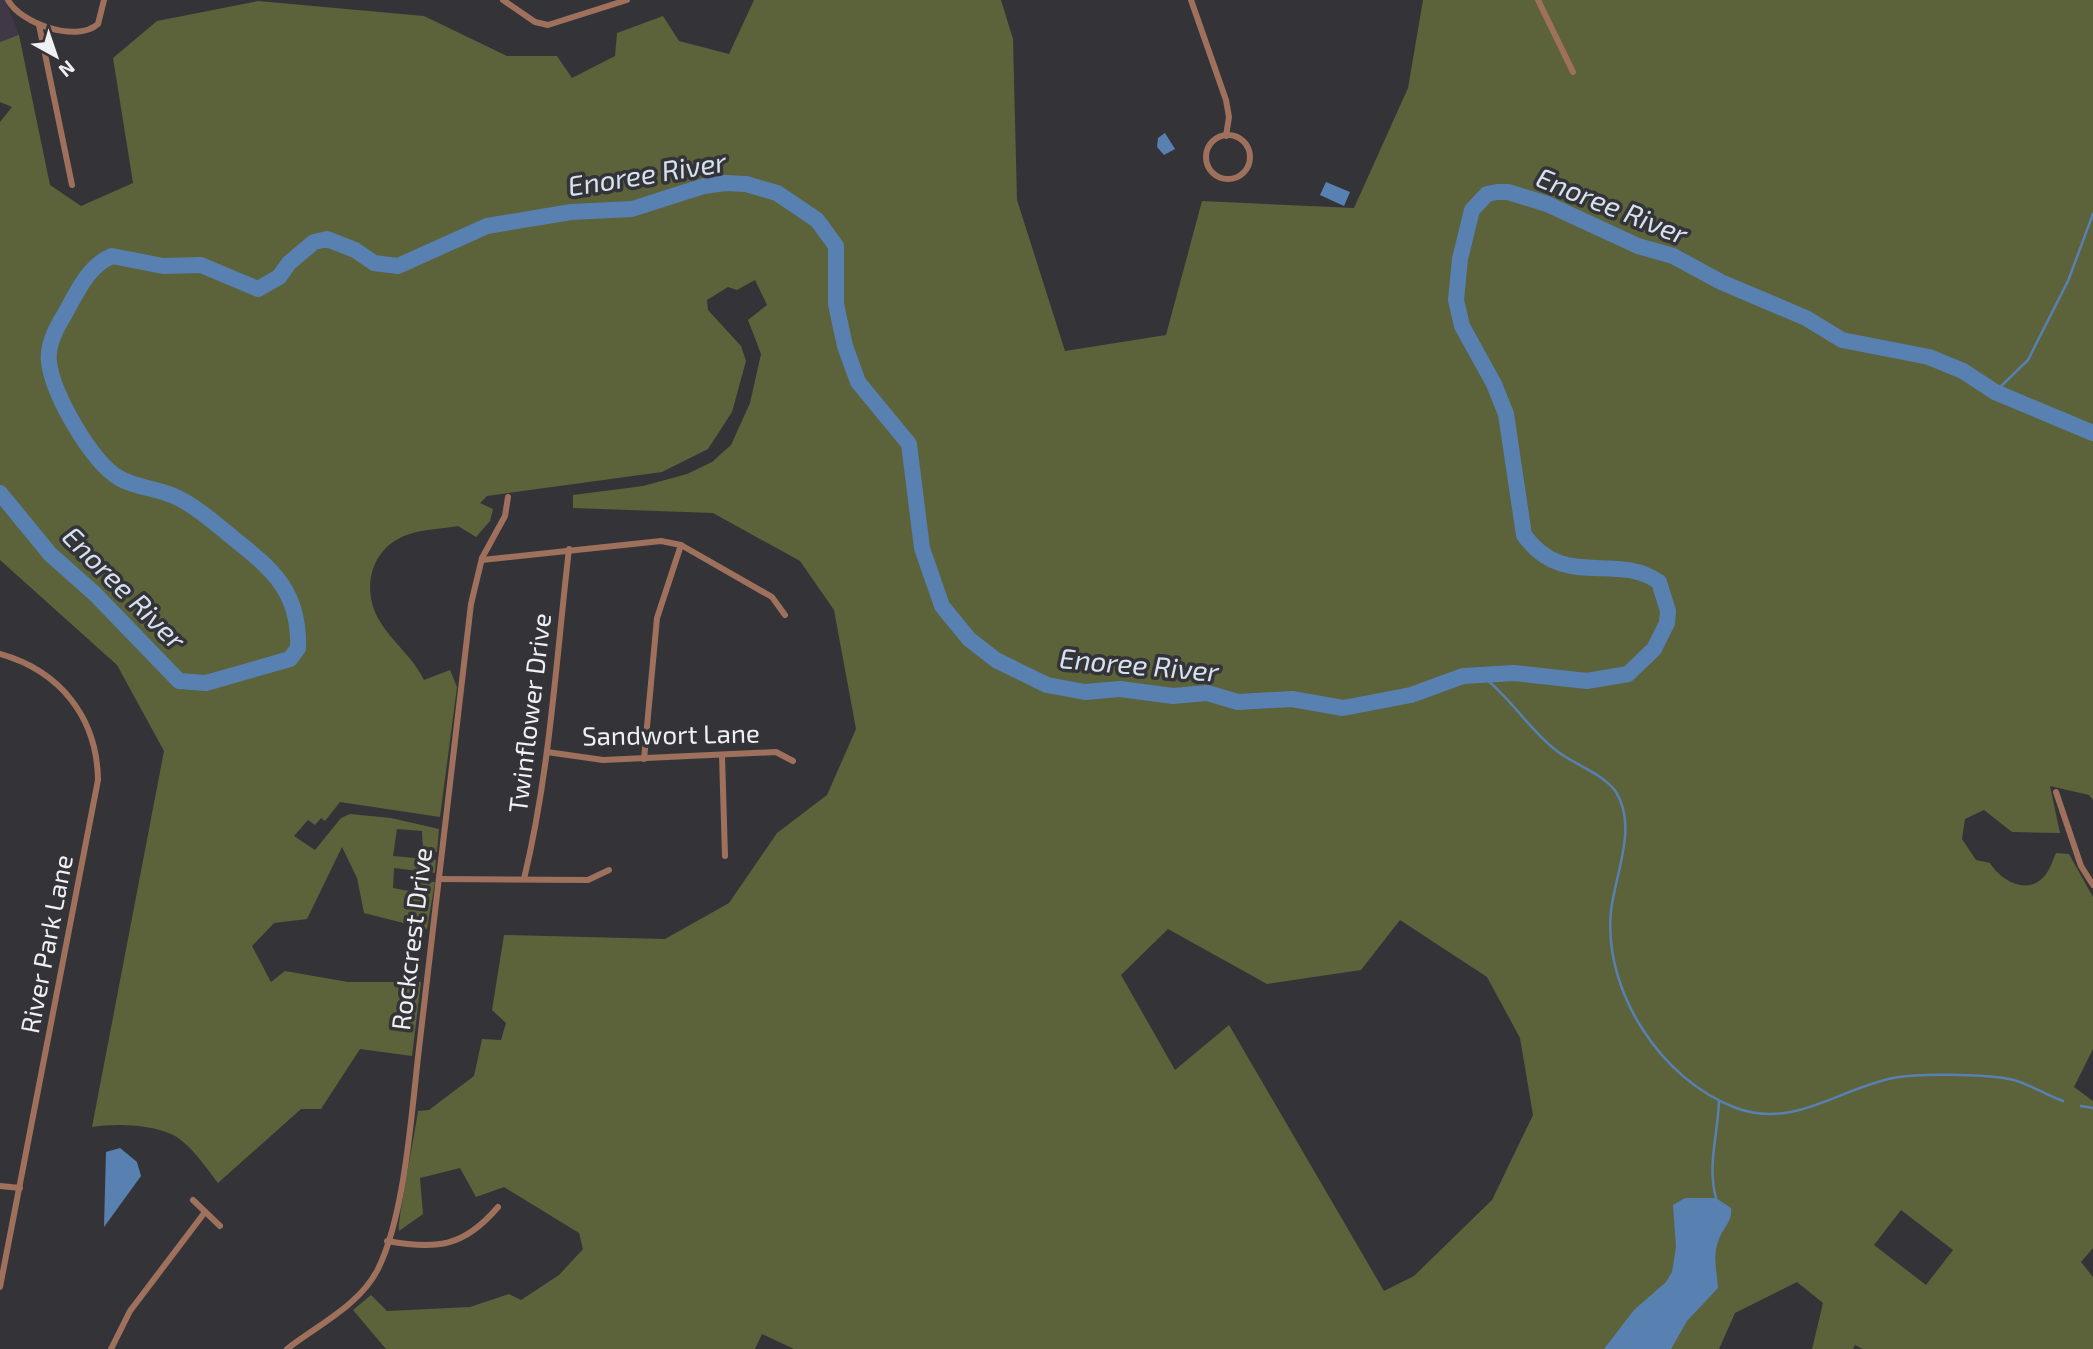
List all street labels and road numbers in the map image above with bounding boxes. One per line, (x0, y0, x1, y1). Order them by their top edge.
street label: Twinflower Drive (501, 611, 556, 814)
street label: Sandwort Lane (582, 716, 760, 751)
street label: Rockcrest Drive (384, 846, 437, 1032)
street label: River Park Lane (13, 852, 78, 1036)

